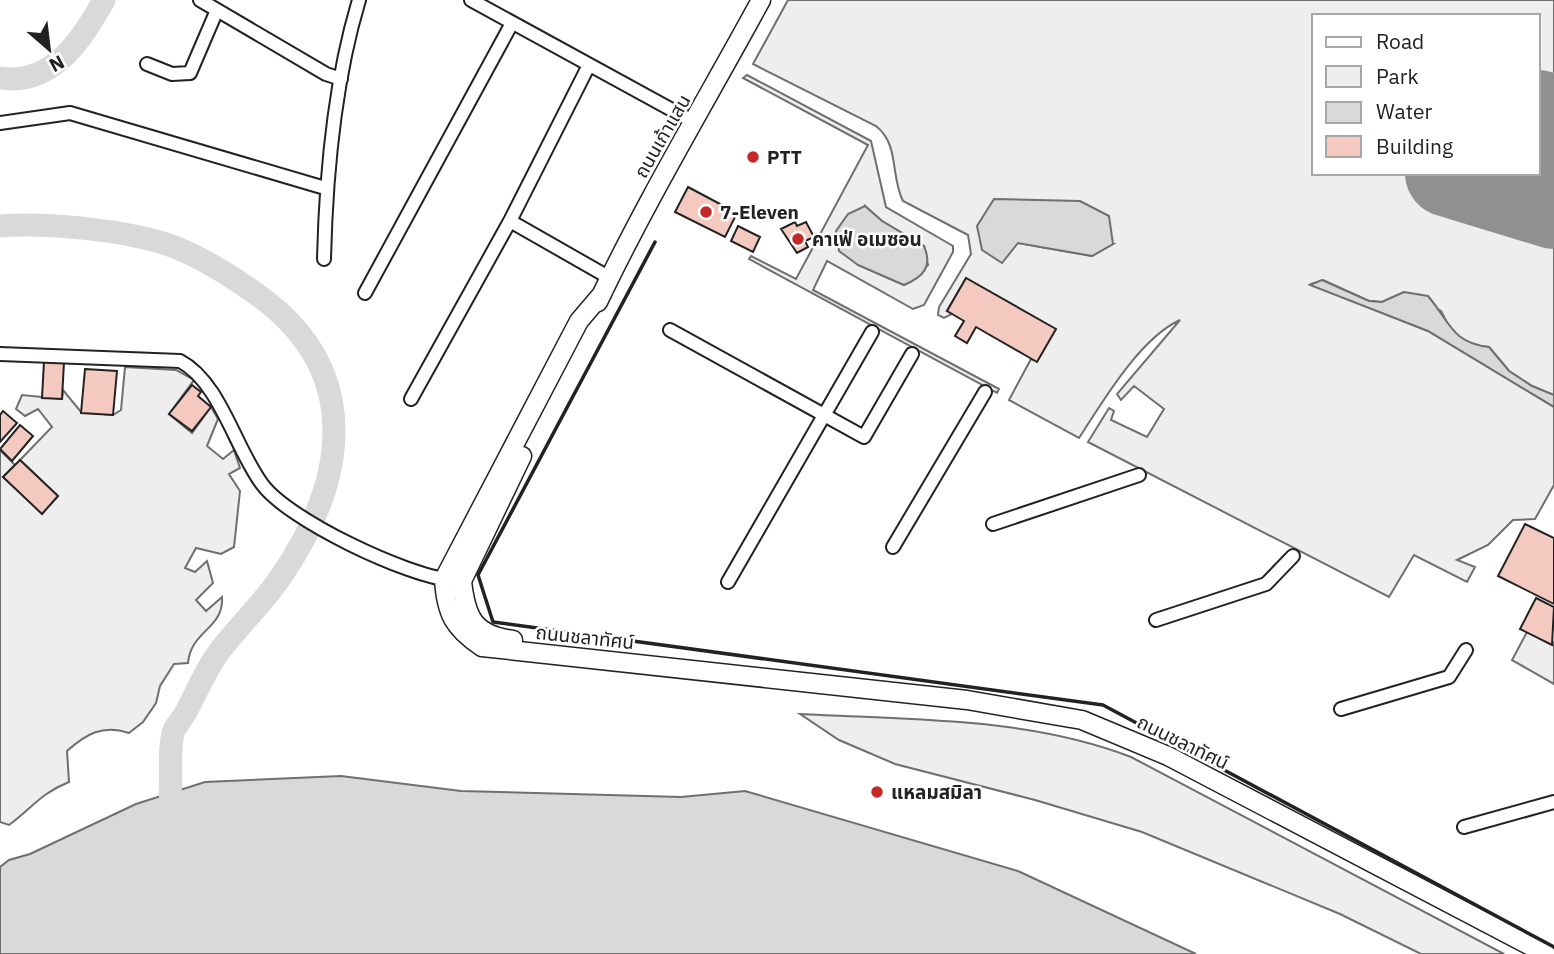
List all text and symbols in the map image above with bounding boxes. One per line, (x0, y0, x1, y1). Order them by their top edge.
north arrow (14, 14, 84, 84)
legend (1312, 14, 1540, 175)
text: Road (1376, 27, 1424, 55)
text: N (45, 50, 69, 78)
text: Park (1376, 62, 1419, 90)
street label: ถนนเก้าแสน (628, 90, 696, 182)
text: Water (1376, 97, 1433, 125)
text: Building (1376, 132, 1453, 160)
place label: PTT (767, 145, 802, 169)
marker: PTT (745, 149, 761, 165)
place label: 7-Eleven (720, 200, 799, 224)
marker: 7-Eleven (698, 204, 714, 220)
place label: คาเฟ่ อเมซอน (812, 227, 922, 251)
marker: คาเฟ่ อเมซอน (790, 231, 806, 247)
street label: ถนนชลาทัศน์ (535, 620, 635, 654)
street label: ถนนชลาทัศน์ (1133, 710, 1233, 774)
place label: แหลมสมิลา (891, 780, 982, 804)
marker: แหลมสมิลา (869, 784, 885, 800)

